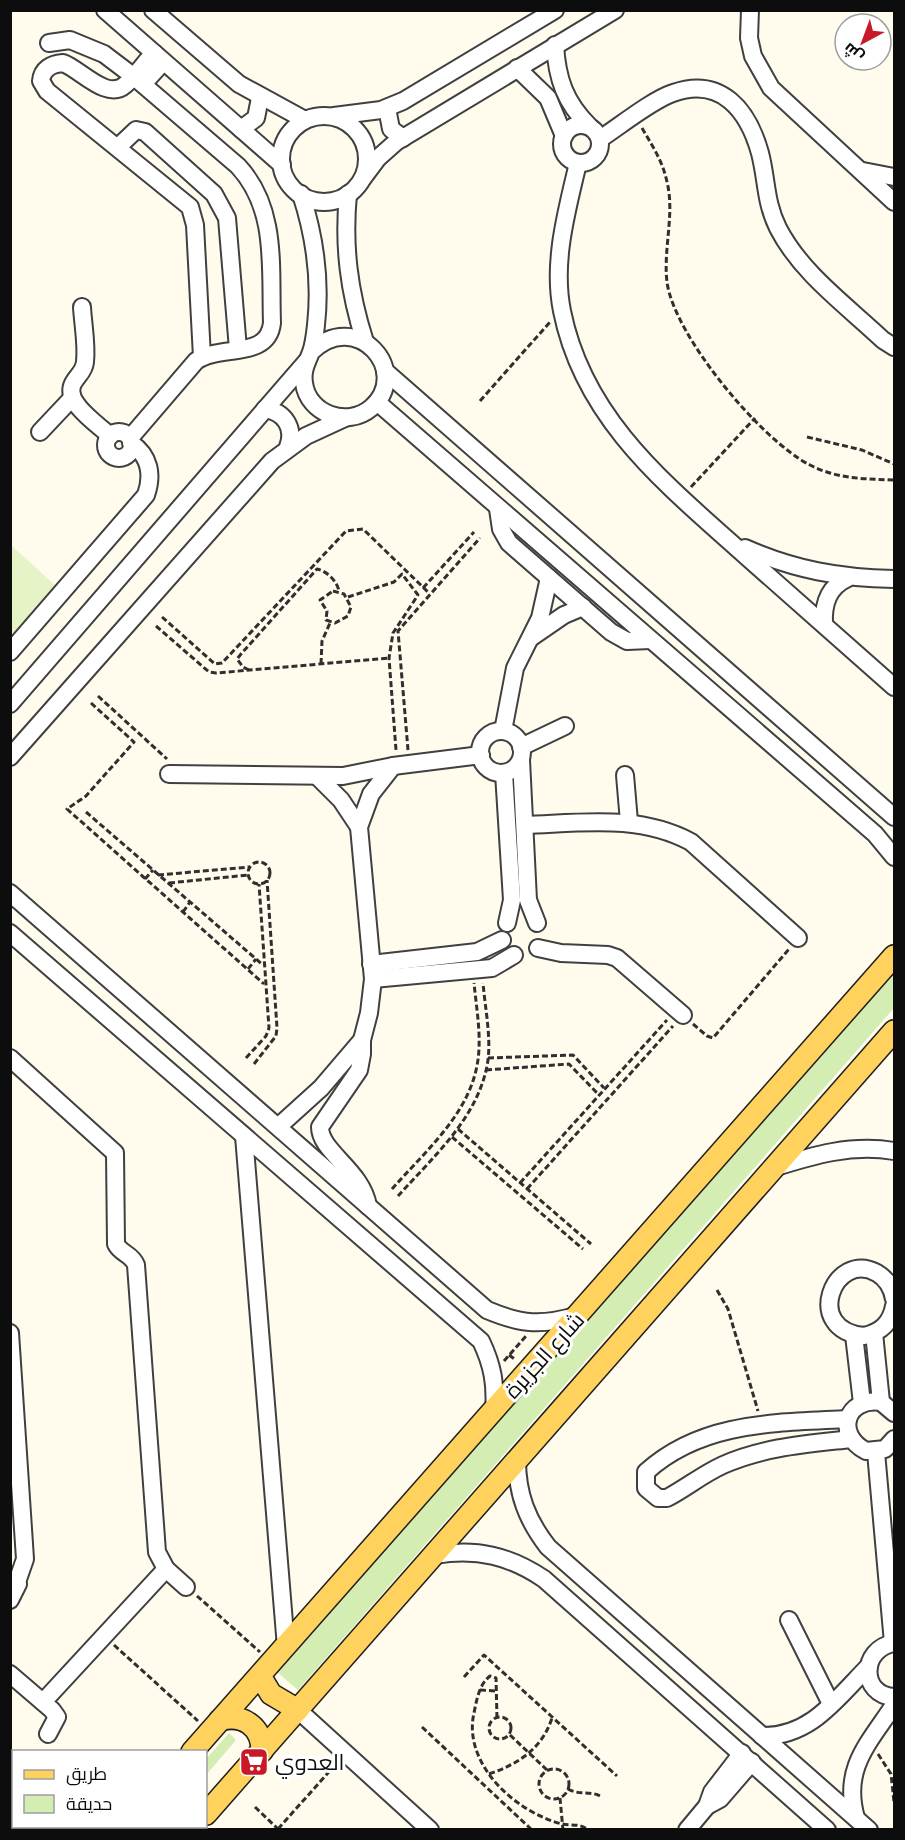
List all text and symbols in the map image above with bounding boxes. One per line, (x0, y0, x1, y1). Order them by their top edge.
north arrow (833, 12, 893, 72)
text: ش (840, 39, 867, 67)
street label: شارع الجزيرة (499, 1307, 591, 1405)
supermarket icon: العدوي (238, 1746, 270, 1778)
place label: العدوي (275, 1749, 344, 1779)
legend (12, 1750, 207, 1828)
text: طريق (66, 1763, 107, 1786)
text: حديقة (66, 1793, 112, 1815)

